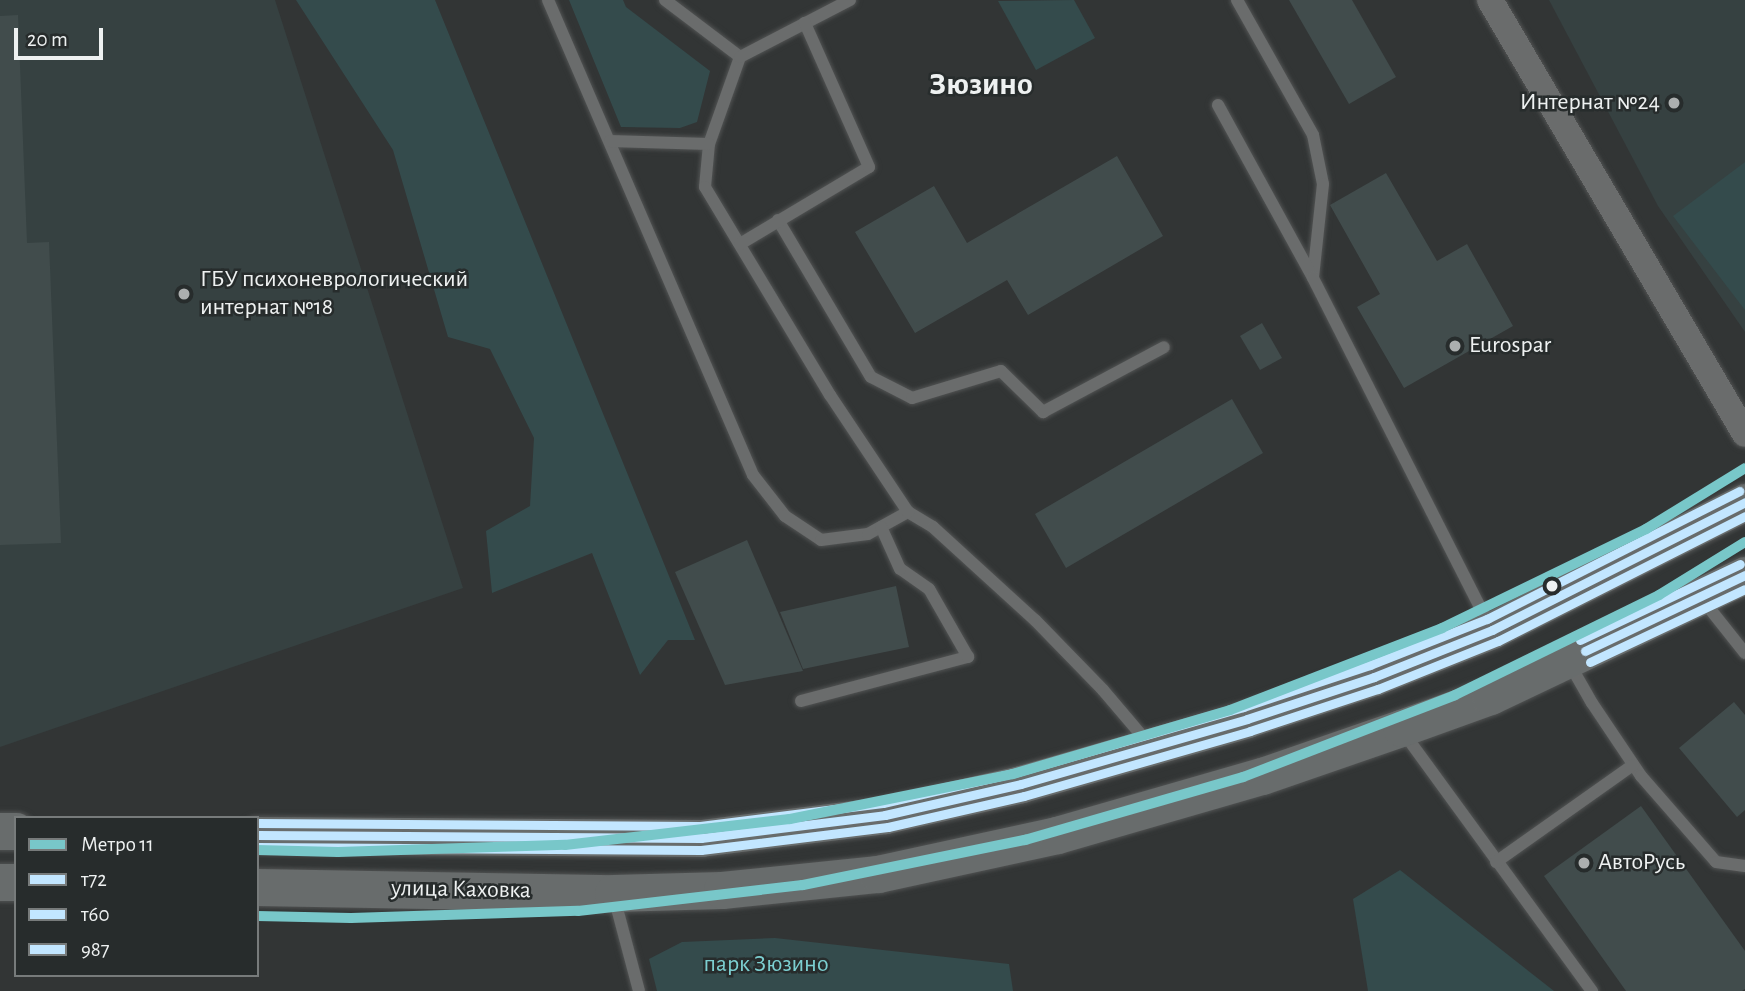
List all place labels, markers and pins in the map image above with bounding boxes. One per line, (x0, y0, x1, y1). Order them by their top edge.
place label: Интернат №24 (1520, 89, 1660, 117)
marker: Интернат №24 (1666, 95, 1682, 111)
place label: ГБУ психоневрологический интернат №18 (200, 266, 468, 322)
marker: ГБУ психоневрологический интернат №18 (174, 284, 194, 304)
place label: Eurospar (1469, 332, 1551, 360)
marker: Eurospar (1447, 338, 1463, 354)
unlabelled marker (1545, 579, 1559, 593)
place label: АвтоРусь (1598, 849, 1685, 877)
marker: АвтоРусь (1576, 855, 1592, 871)

